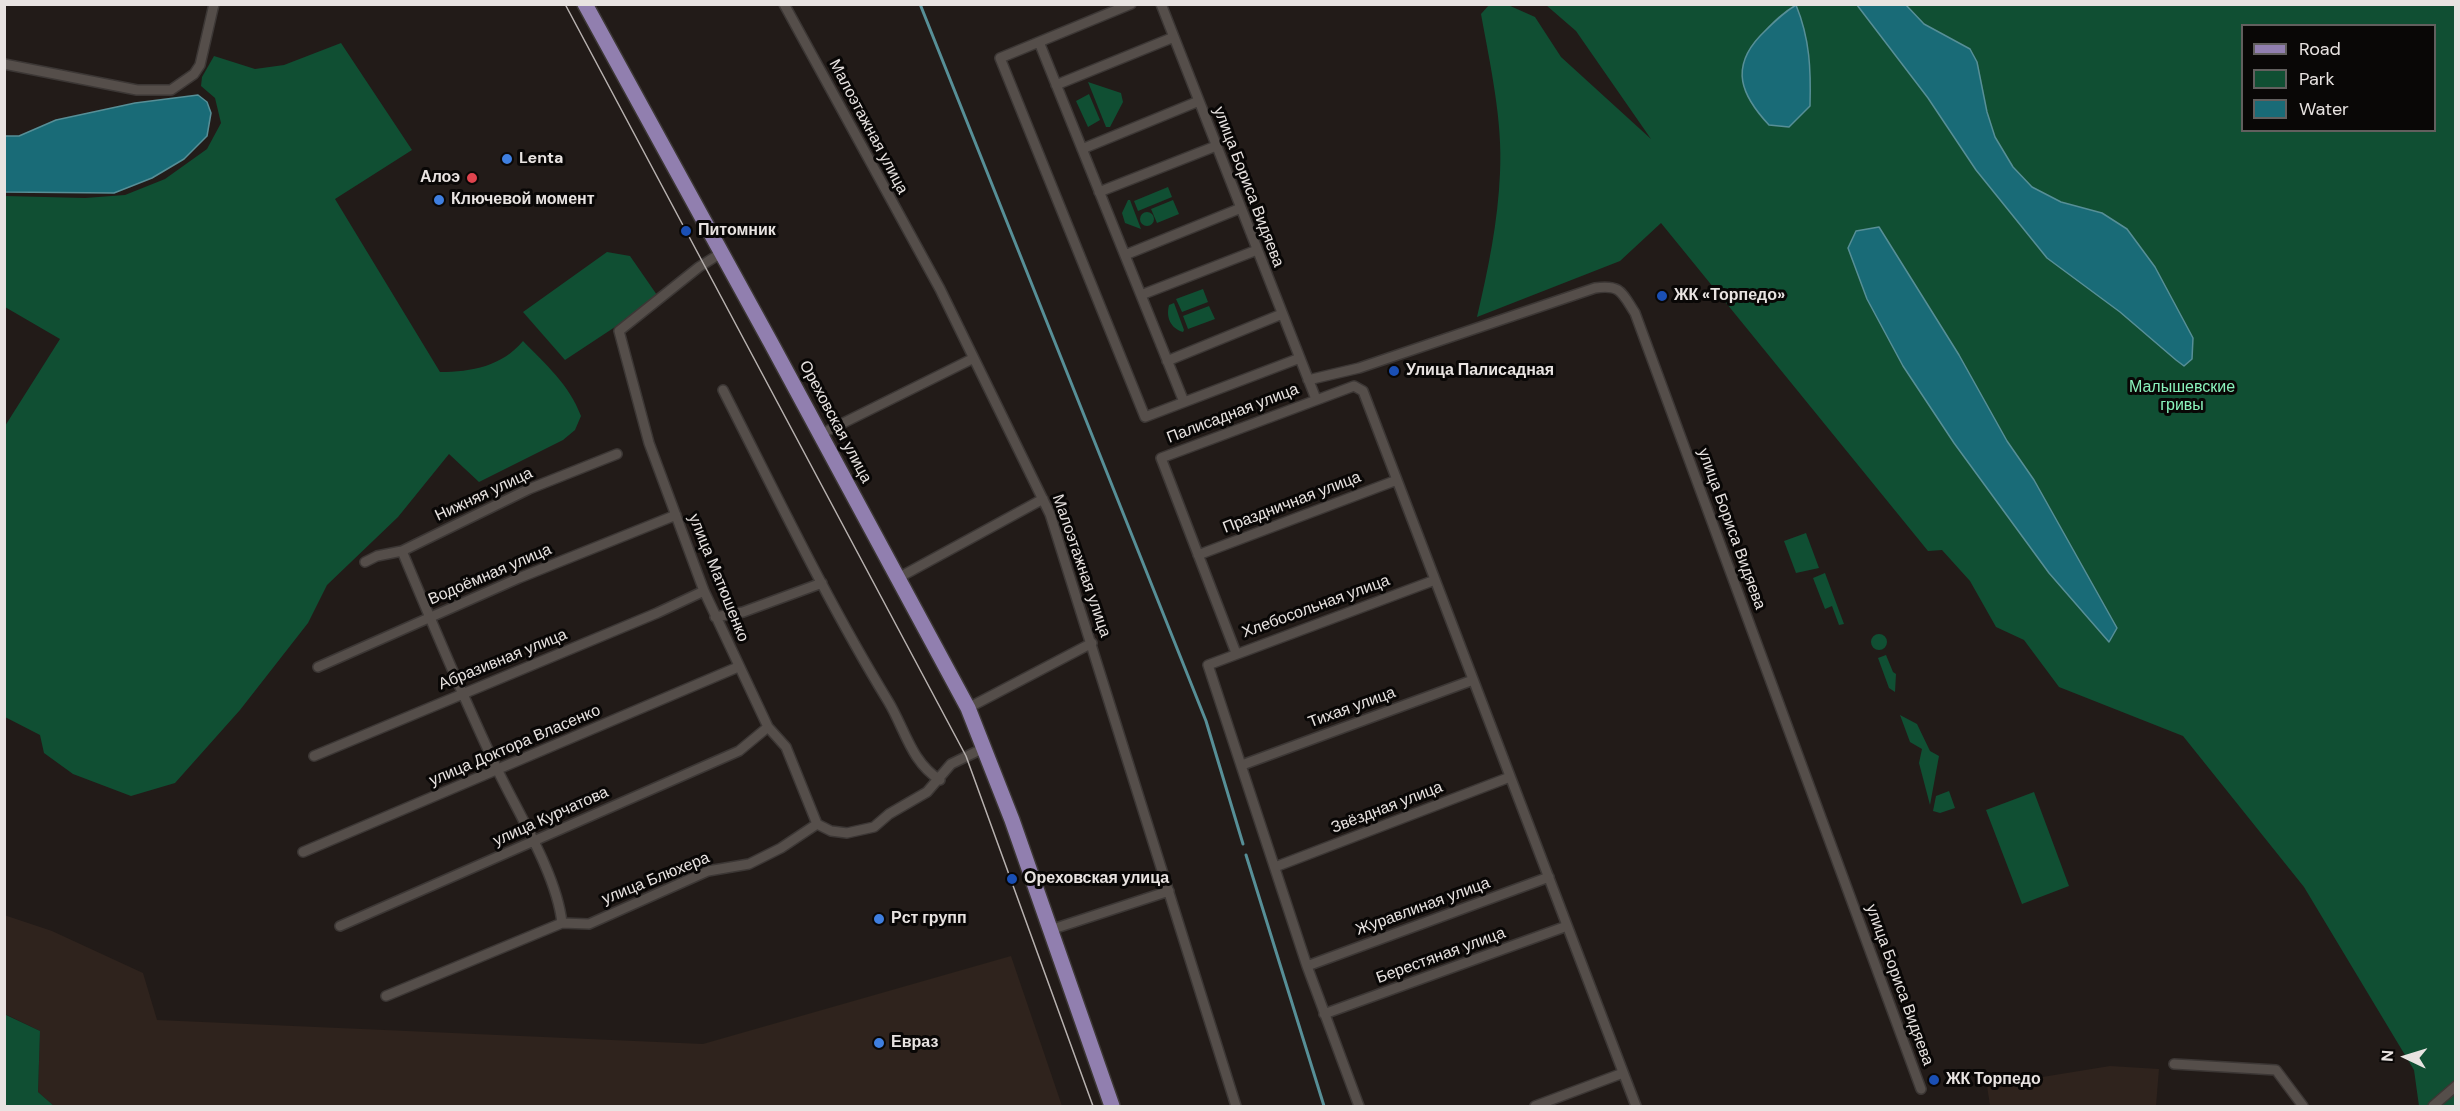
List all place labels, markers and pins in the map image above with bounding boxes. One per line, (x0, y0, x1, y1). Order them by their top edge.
place label: Lenta (519, 149, 563, 169)
marker: Lenta (500, 152, 514, 166)
place label: Алоэ (420, 168, 460, 188)
marker: Алоэ (465, 171, 479, 185)
place label: Ключевой момент (451, 190, 595, 210)
marker: Ключевой момент (432, 193, 446, 207)
place label: Питомник (698, 221, 776, 241)
marker: Питомник (679, 224, 693, 238)
place label: ЖК «Торпедо» (1674, 286, 1785, 306)
marker: ЖК «Торпедо» (1655, 289, 1669, 303)
place label: Улица Палисадная (1406, 361, 1554, 381)
marker: Улица Палисадная (1387, 364, 1401, 378)
place label: Ореховская улица (1024, 869, 1169, 889)
marker: Ореховская улица (1005, 872, 1019, 886)
place label: Рст групп (891, 909, 967, 929)
marker: Рст групп (872, 912, 886, 926)
place label: Евраз (891, 1033, 938, 1053)
marker: Евраз (872, 1036, 886, 1050)
place label: ЖК Торпедо (1946, 1070, 2041, 1090)
marker: ЖК Торпедо (1927, 1073, 1941, 1087)

